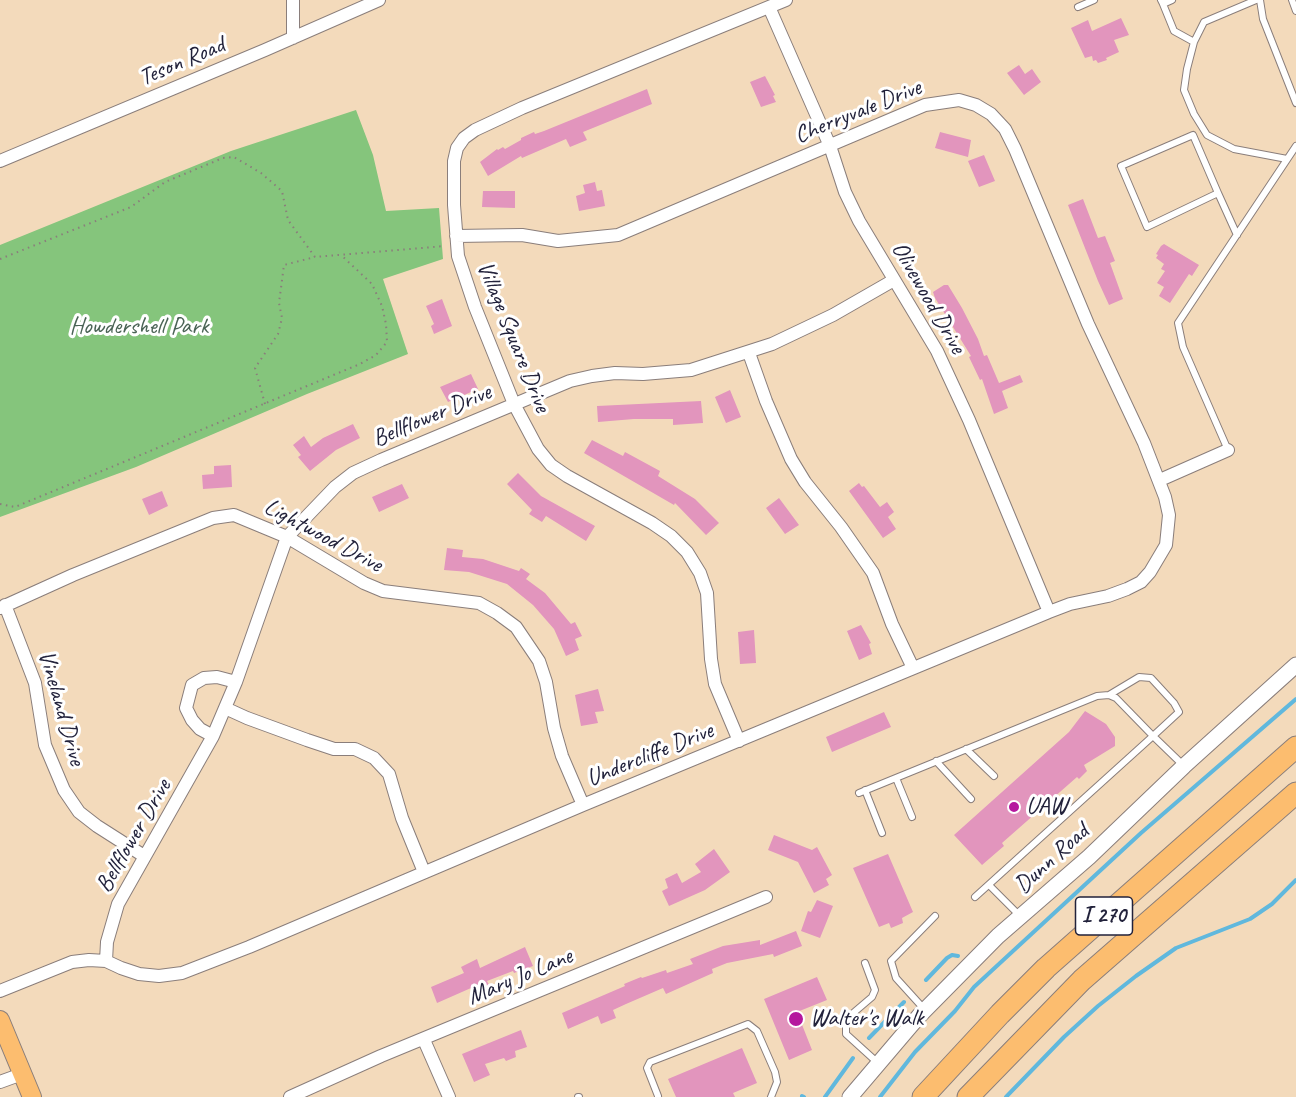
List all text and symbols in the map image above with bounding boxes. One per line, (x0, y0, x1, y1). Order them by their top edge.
street label: Teson Road (135, 31, 229, 93)
street label: Cherryvale Drive (790, 74, 926, 150)
street label: Olivewood Drive (884, 237, 972, 359)
street label: Village Square Drive (470, 257, 556, 417)
park label: Howdershell Park (70, 313, 208, 341)
street label: Bellflower Drive (368, 378, 496, 454)
street label: Lightwood Drive (259, 493, 387, 579)
street label: Vineland Drive (31, 647, 91, 769)
street label: Undercliffe Drive (582, 717, 718, 793)
street label: Bellflower Drive (90, 774, 178, 898)
place label: UAW (1026, 793, 1067, 821)
marker: UAW (1007, 800, 1021, 814)
street label: Dunn Road (1009, 818, 1095, 900)
road number: I 270 (1076, 897, 1132, 935)
street label: Mary Jo Lane (463, 942, 577, 1012)
place label: Walter's Walk (810, 1005, 924, 1033)
marker: Walter's Walk (787, 1010, 805, 1028)

